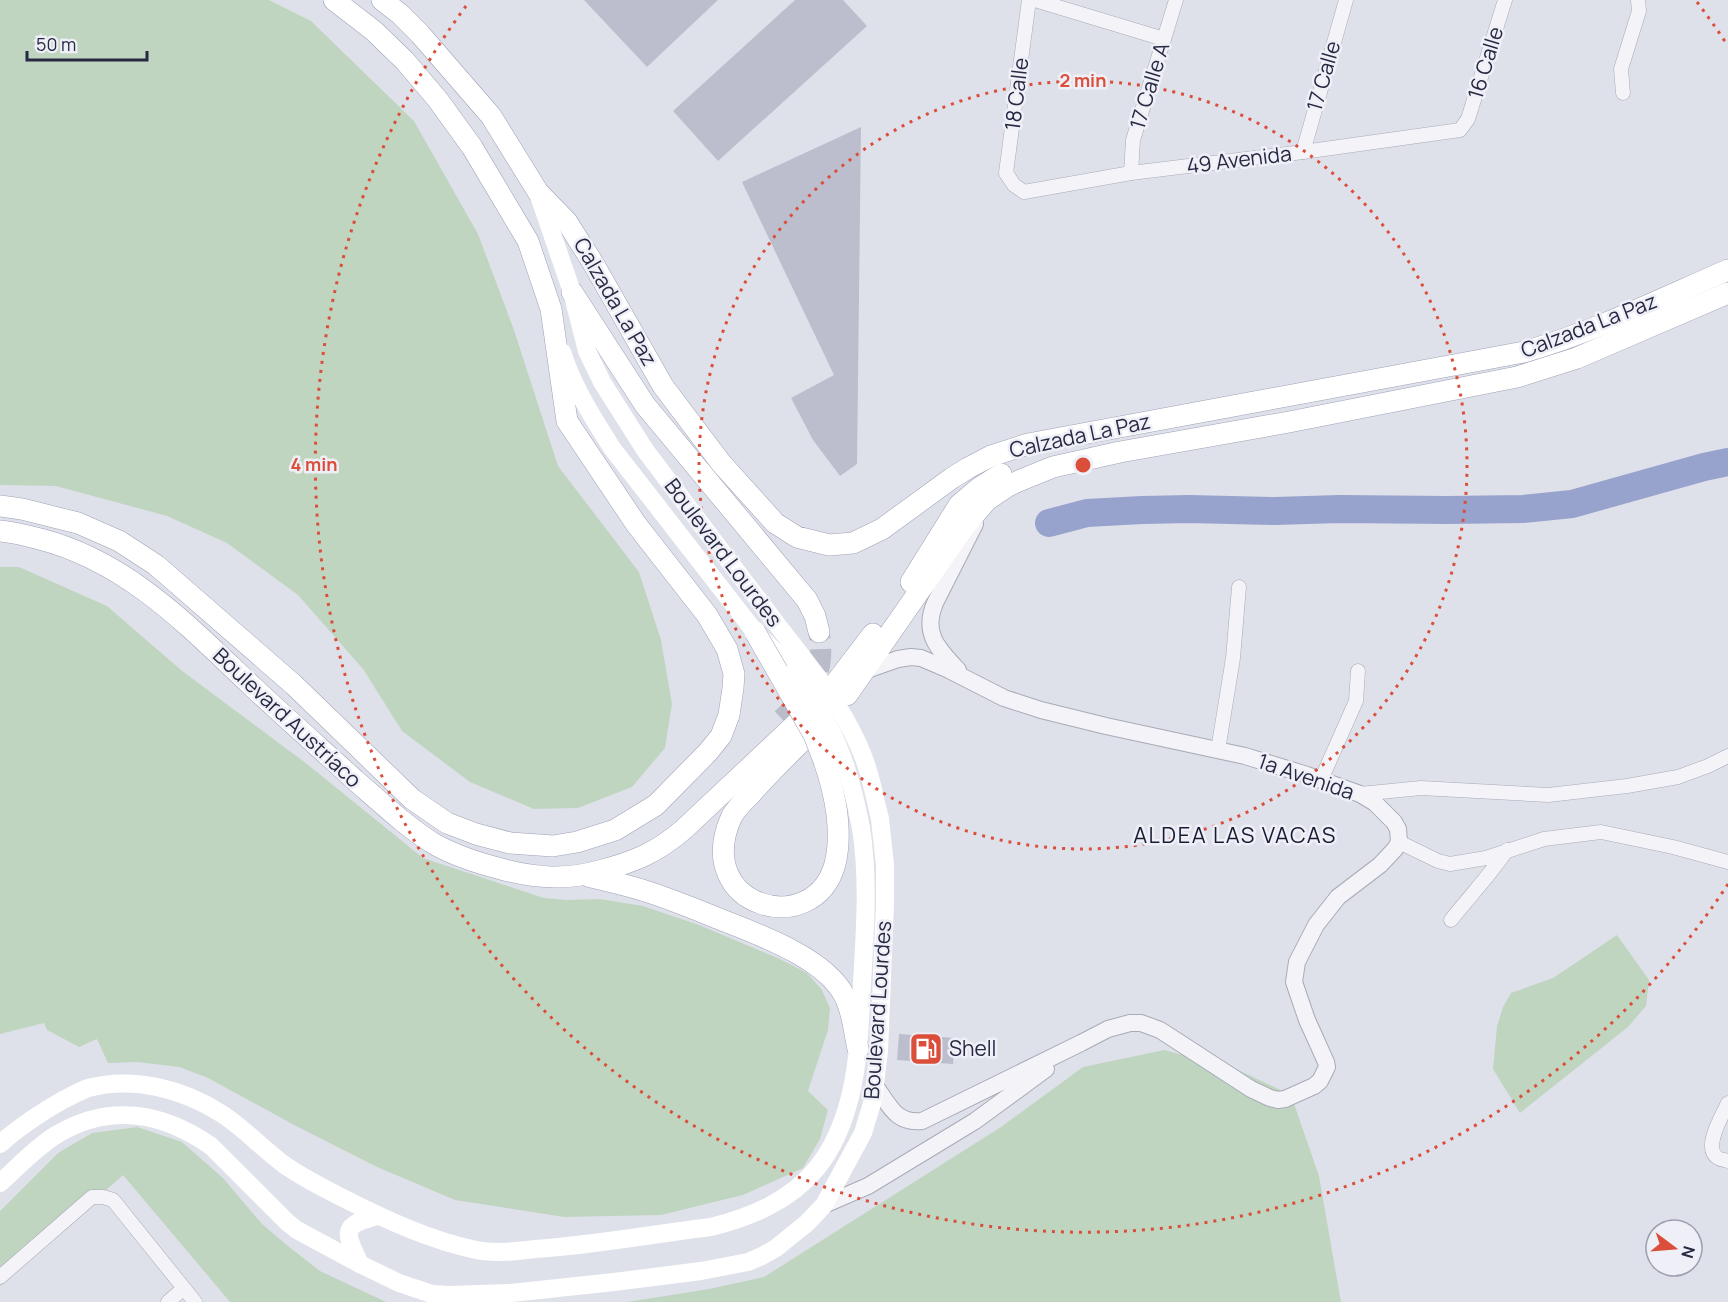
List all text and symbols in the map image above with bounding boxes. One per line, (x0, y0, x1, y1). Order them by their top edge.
street label: 16 Calle (1461, 23, 1509, 102)
scale bar (27, 24, 147, 62)
text: 50 m (36, 32, 76, 56)
street label: 17 Calle (1300, 37, 1346, 114)
street label: 17 Calle A (1123, 39, 1175, 132)
street label: 18 Calle (998, 56, 1034, 132)
text: 2 min (1060, 68, 1106, 92)
street label: 49 Avenida (1185, 139, 1293, 179)
street label: Calzada La Paz (568, 232, 664, 371)
street label: Calzada La Paz (1517, 286, 1661, 364)
street label: Calzada La Paz (1007, 406, 1153, 464)
text: 4 min (290, 452, 338, 476)
centre of rings (1073, 455, 1093, 475)
street label: Boulevard Lourdes (659, 473, 789, 632)
street label: Boulevard Austríaco (207, 641, 368, 793)
street label: 1a Avenida (1254, 747, 1358, 806)
district label: ALDEA LAS VACAS (1133, 820, 1337, 850)
street label: Boulevard Lourdes (857, 920, 897, 1100)
fuel station icon: Shell (908, 1031, 944, 1067)
place label: Shell (949, 1034, 997, 1062)
north arrow (1644, 1218, 1704, 1278)
text: N (1676, 1244, 1701, 1261)

